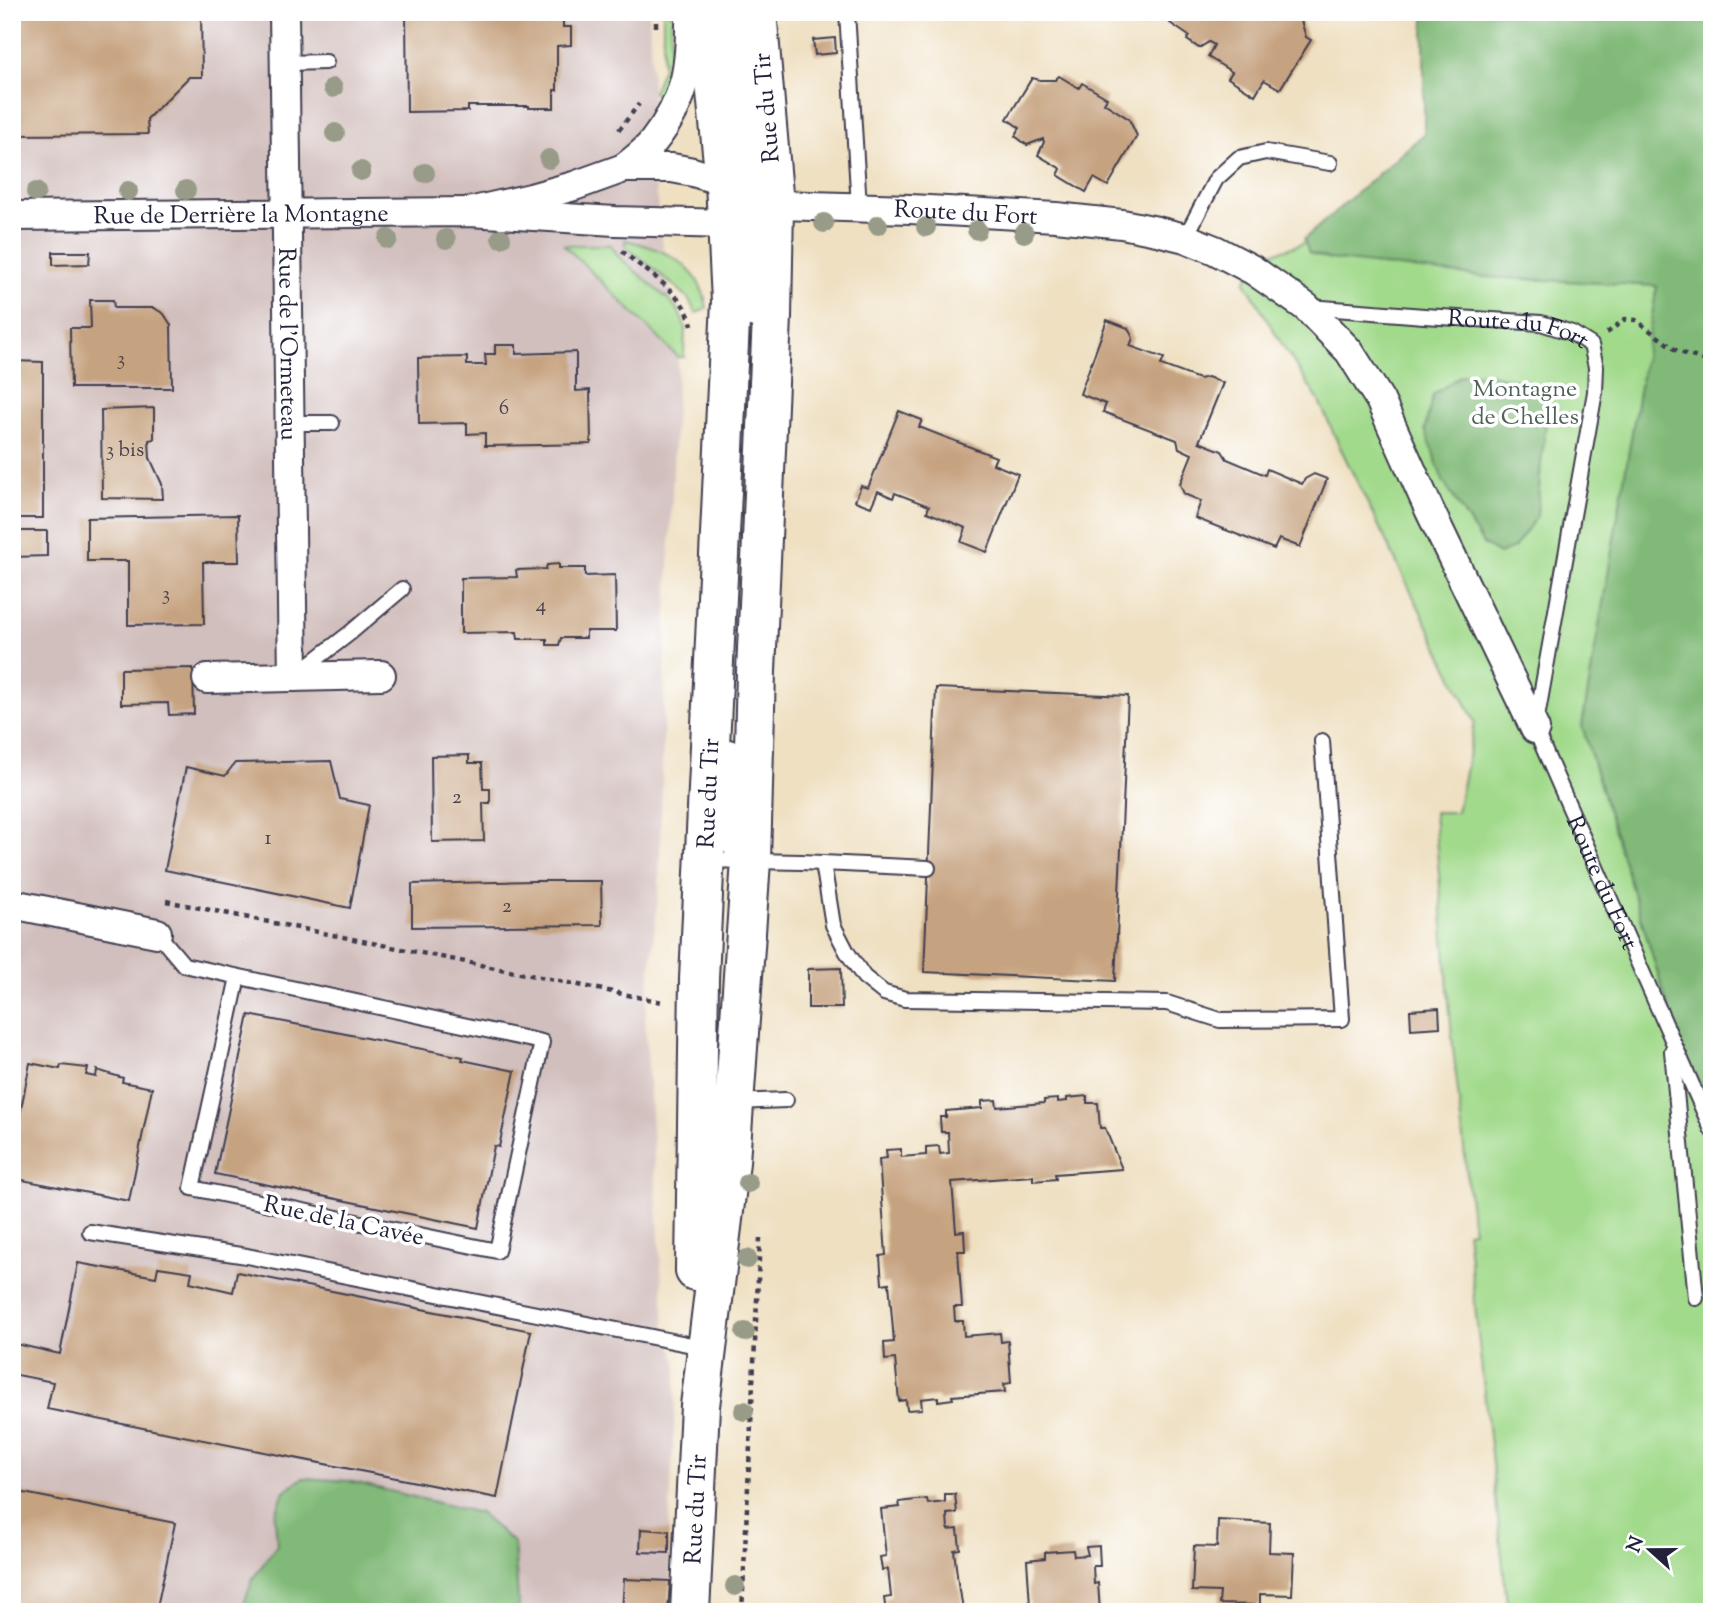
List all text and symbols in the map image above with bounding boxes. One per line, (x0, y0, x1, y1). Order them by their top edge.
street label: Rue du Tir (746, 51, 790, 164)
street label: Route du Fort (893, 194, 1038, 235)
street label: Rue de Derrière la Montagne (93, 198, 389, 234)
street label: Rue de l'Ormeteau (268, 247, 305, 441)
street label: Route du Fort (1447, 302, 1595, 359)
house number: 3 (117, 345, 125, 375)
park label: Montagne de Chelles (1471, 373, 1579, 435)
house number: 6 (499, 394, 509, 424)
house number: 3 bis (106, 436, 144, 466)
house number: 3 (162, 580, 170, 610)
house number: 4 (536, 591, 546, 621)
street label: Rue du Tir (690, 737, 729, 849)
house number: 2 (452, 783, 462, 813)
street label: Route du Fort (1556, 810, 1645, 956)
house number: 1 (264, 824, 272, 854)
house number: 2 (502, 892, 512, 922)
street label: Rue de la Cavée (260, 1188, 427, 1256)
street label: Rue du Tir (677, 1453, 717, 1565)
north arrow (1616, 1516, 1686, 1586)
text: N (1621, 1533, 1652, 1557)

